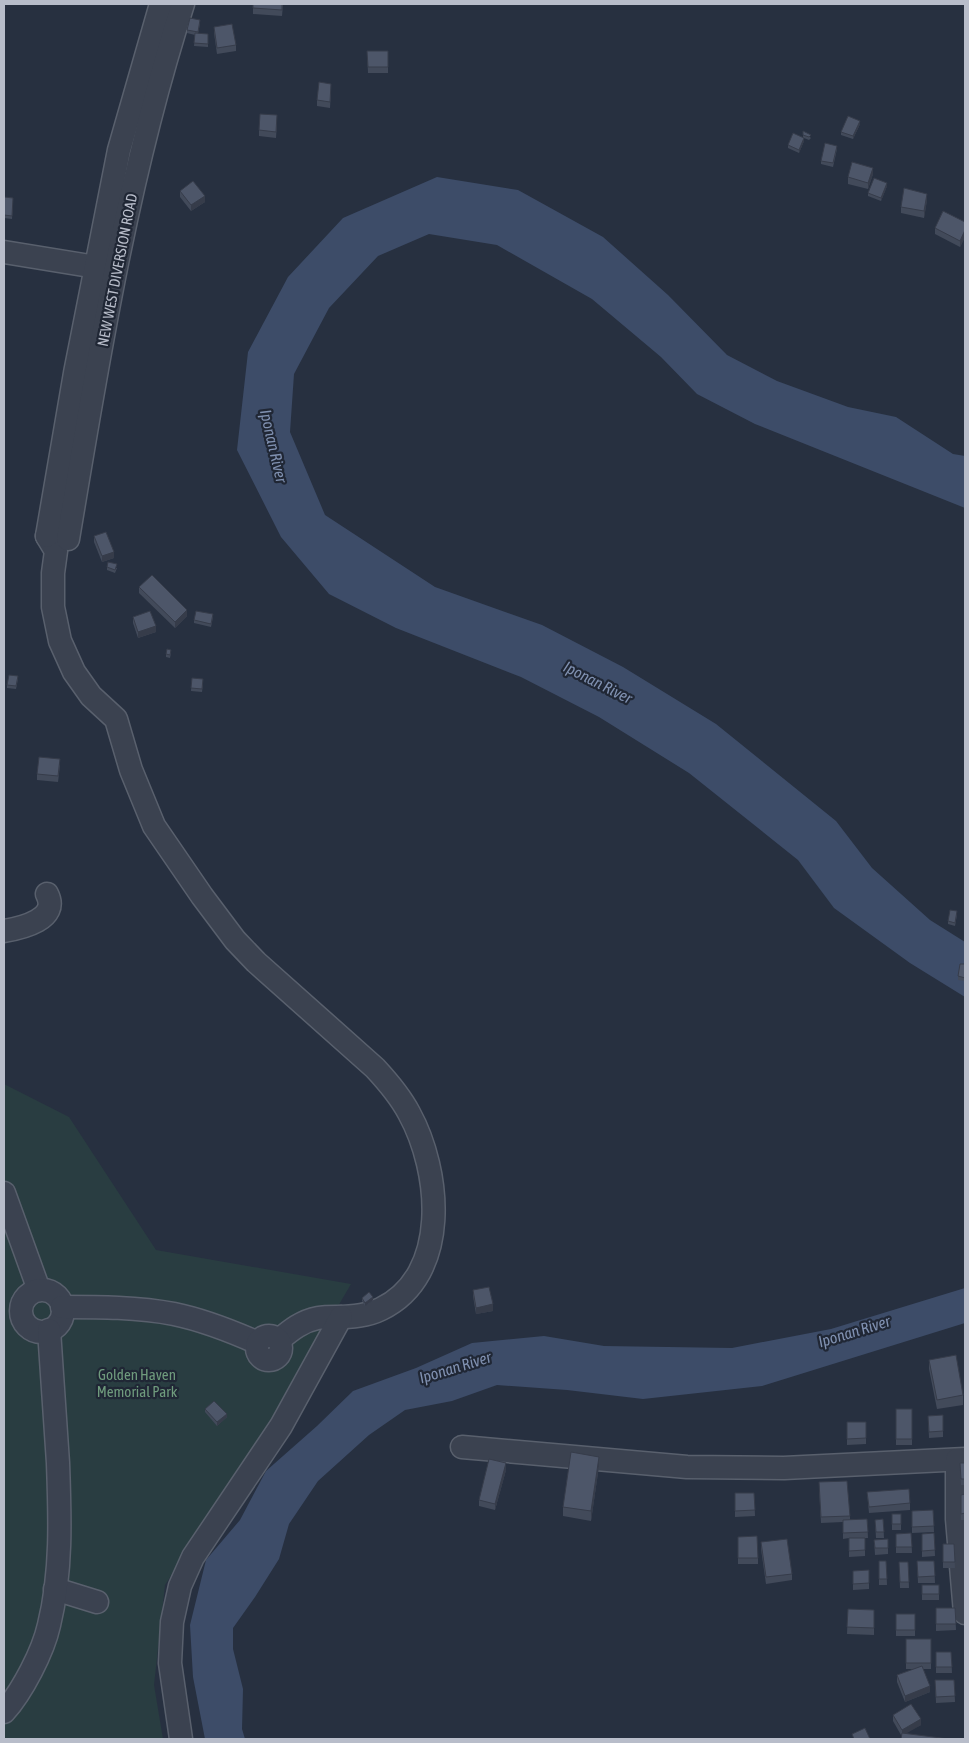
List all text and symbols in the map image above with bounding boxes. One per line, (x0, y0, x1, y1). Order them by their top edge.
street label: NEW WEST DIVERSION ROAD (94, 192, 140, 348)
water label: Iponan River (256, 408, 291, 486)
water label: Iponan River (560, 657, 636, 708)
water label: Iponan River (816, 1311, 894, 1351)
water label: Iponan River (417, 1347, 495, 1387)
park label: Golden Haven Memorial Park (97, 1366, 178, 1400)

